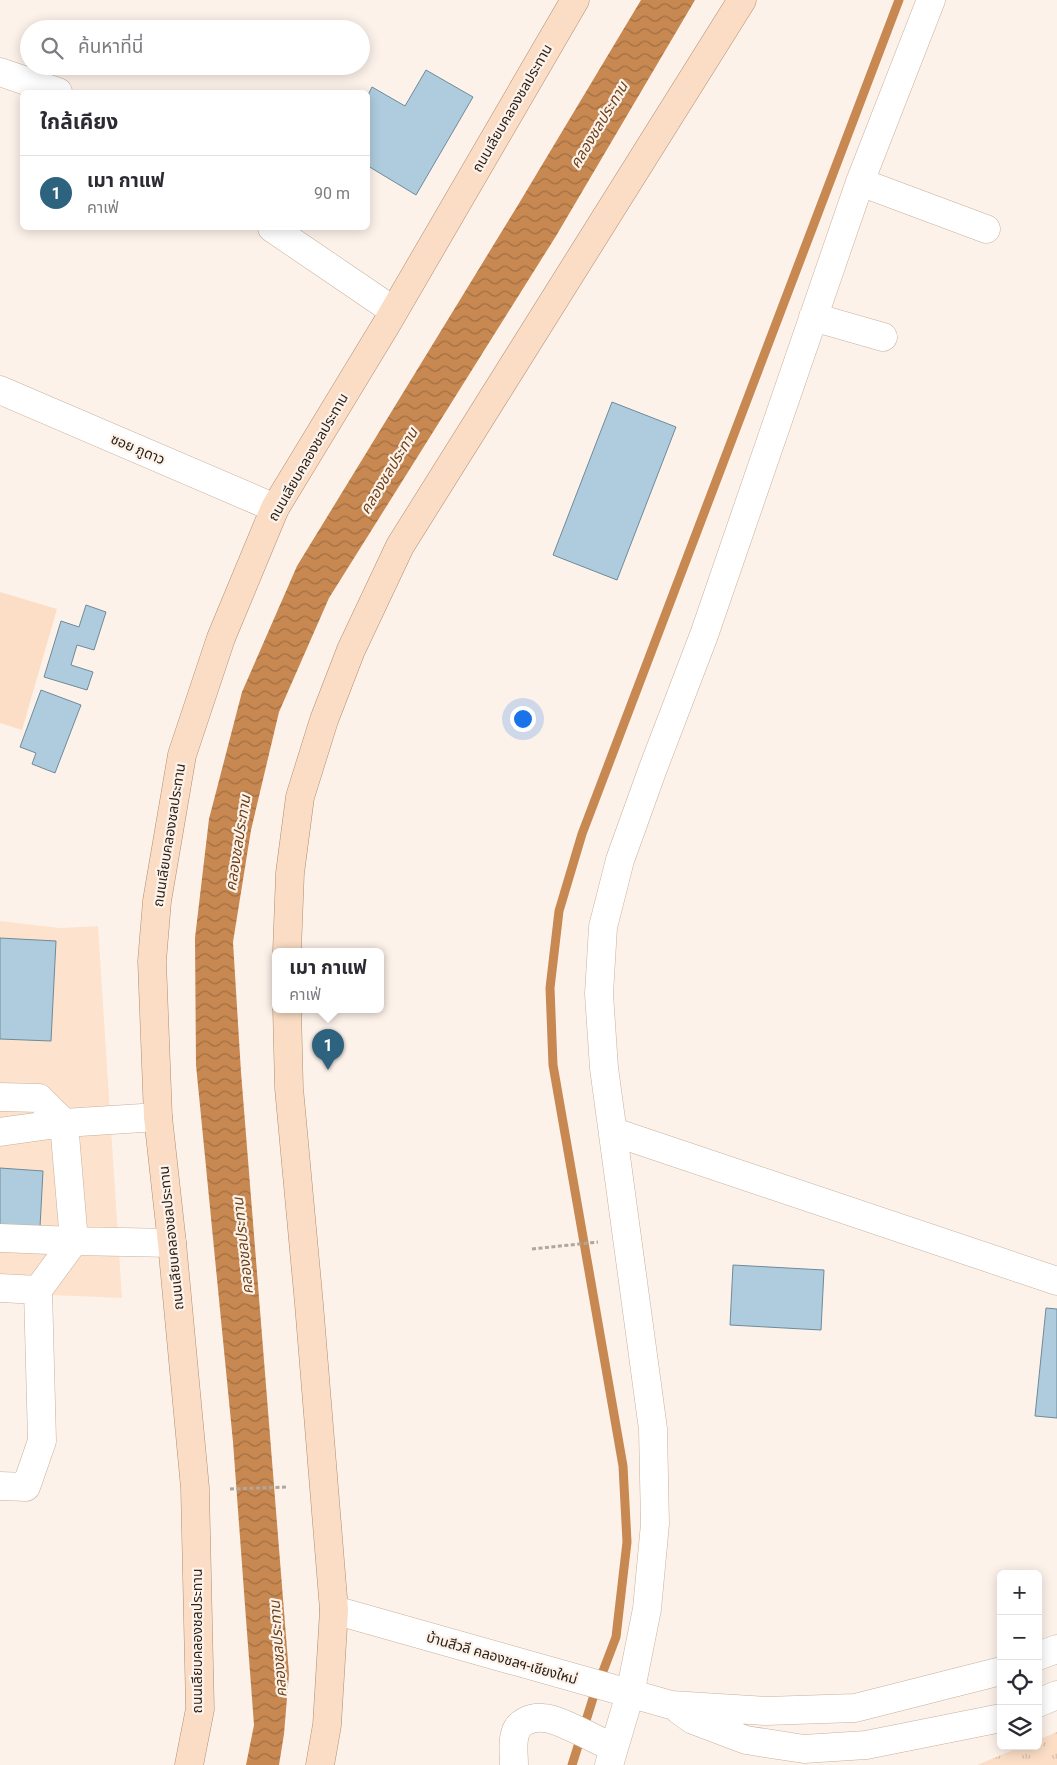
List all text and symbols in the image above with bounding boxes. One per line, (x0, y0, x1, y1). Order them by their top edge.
search box (20, 20, 370, 75)
icon: search (38, 34, 66, 62)
text: ค้นหาที่นี่ (78, 35, 143, 58)
street label: ถนนเลียบคลองชลประทาน (469, 41, 555, 175)
water label: คลองชลประทาน (566, 78, 632, 171)
text: ใกล้เคียง (40, 110, 118, 134)
text: เมา กาแฟ (87, 169, 164, 192)
text: 1 (51, 184, 61, 203)
text: 90 m (314, 184, 350, 203)
text: คาเฟ่ (87, 198, 119, 217)
street label: ถนนเลียบคลองชลประทาน (265, 390, 351, 524)
water label: คลองชลประทาน (356, 424, 422, 517)
street label: ซอย ภูดาว (108, 430, 167, 468)
your location (510, 706, 536, 732)
street label: ถนนเลียบคลองชลประทาน (150, 762, 188, 908)
water label: คลองชลประทาน (222, 793, 255, 892)
popup (272, 948, 384, 1013)
text: เมา กาแฟ (289, 956, 367, 979)
text: คาเฟ่ (289, 985, 321, 1004)
pin: 1 (312, 1029, 344, 1070)
street label: ถนนเลียบคลองชลประทาน (155, 1165, 187, 1311)
water label: คลองชลประทาน (229, 1196, 257, 1295)
street label: ถนนเลียบคลองชลประทาน (189, 1568, 205, 1714)
map controls (997, 1570, 1042, 1750)
button: + (997, 1570, 1042, 1615)
water label: คลองชลประทาน (266, 1599, 290, 1698)
button: − (997, 1615, 1042, 1660)
street label: บ้านสีวลี คลองชลฯ-เชียงใหม่ (425, 1629, 579, 1687)
button: locate (997, 1660, 1042, 1705)
button: layers (997, 1705, 1042, 1750)

